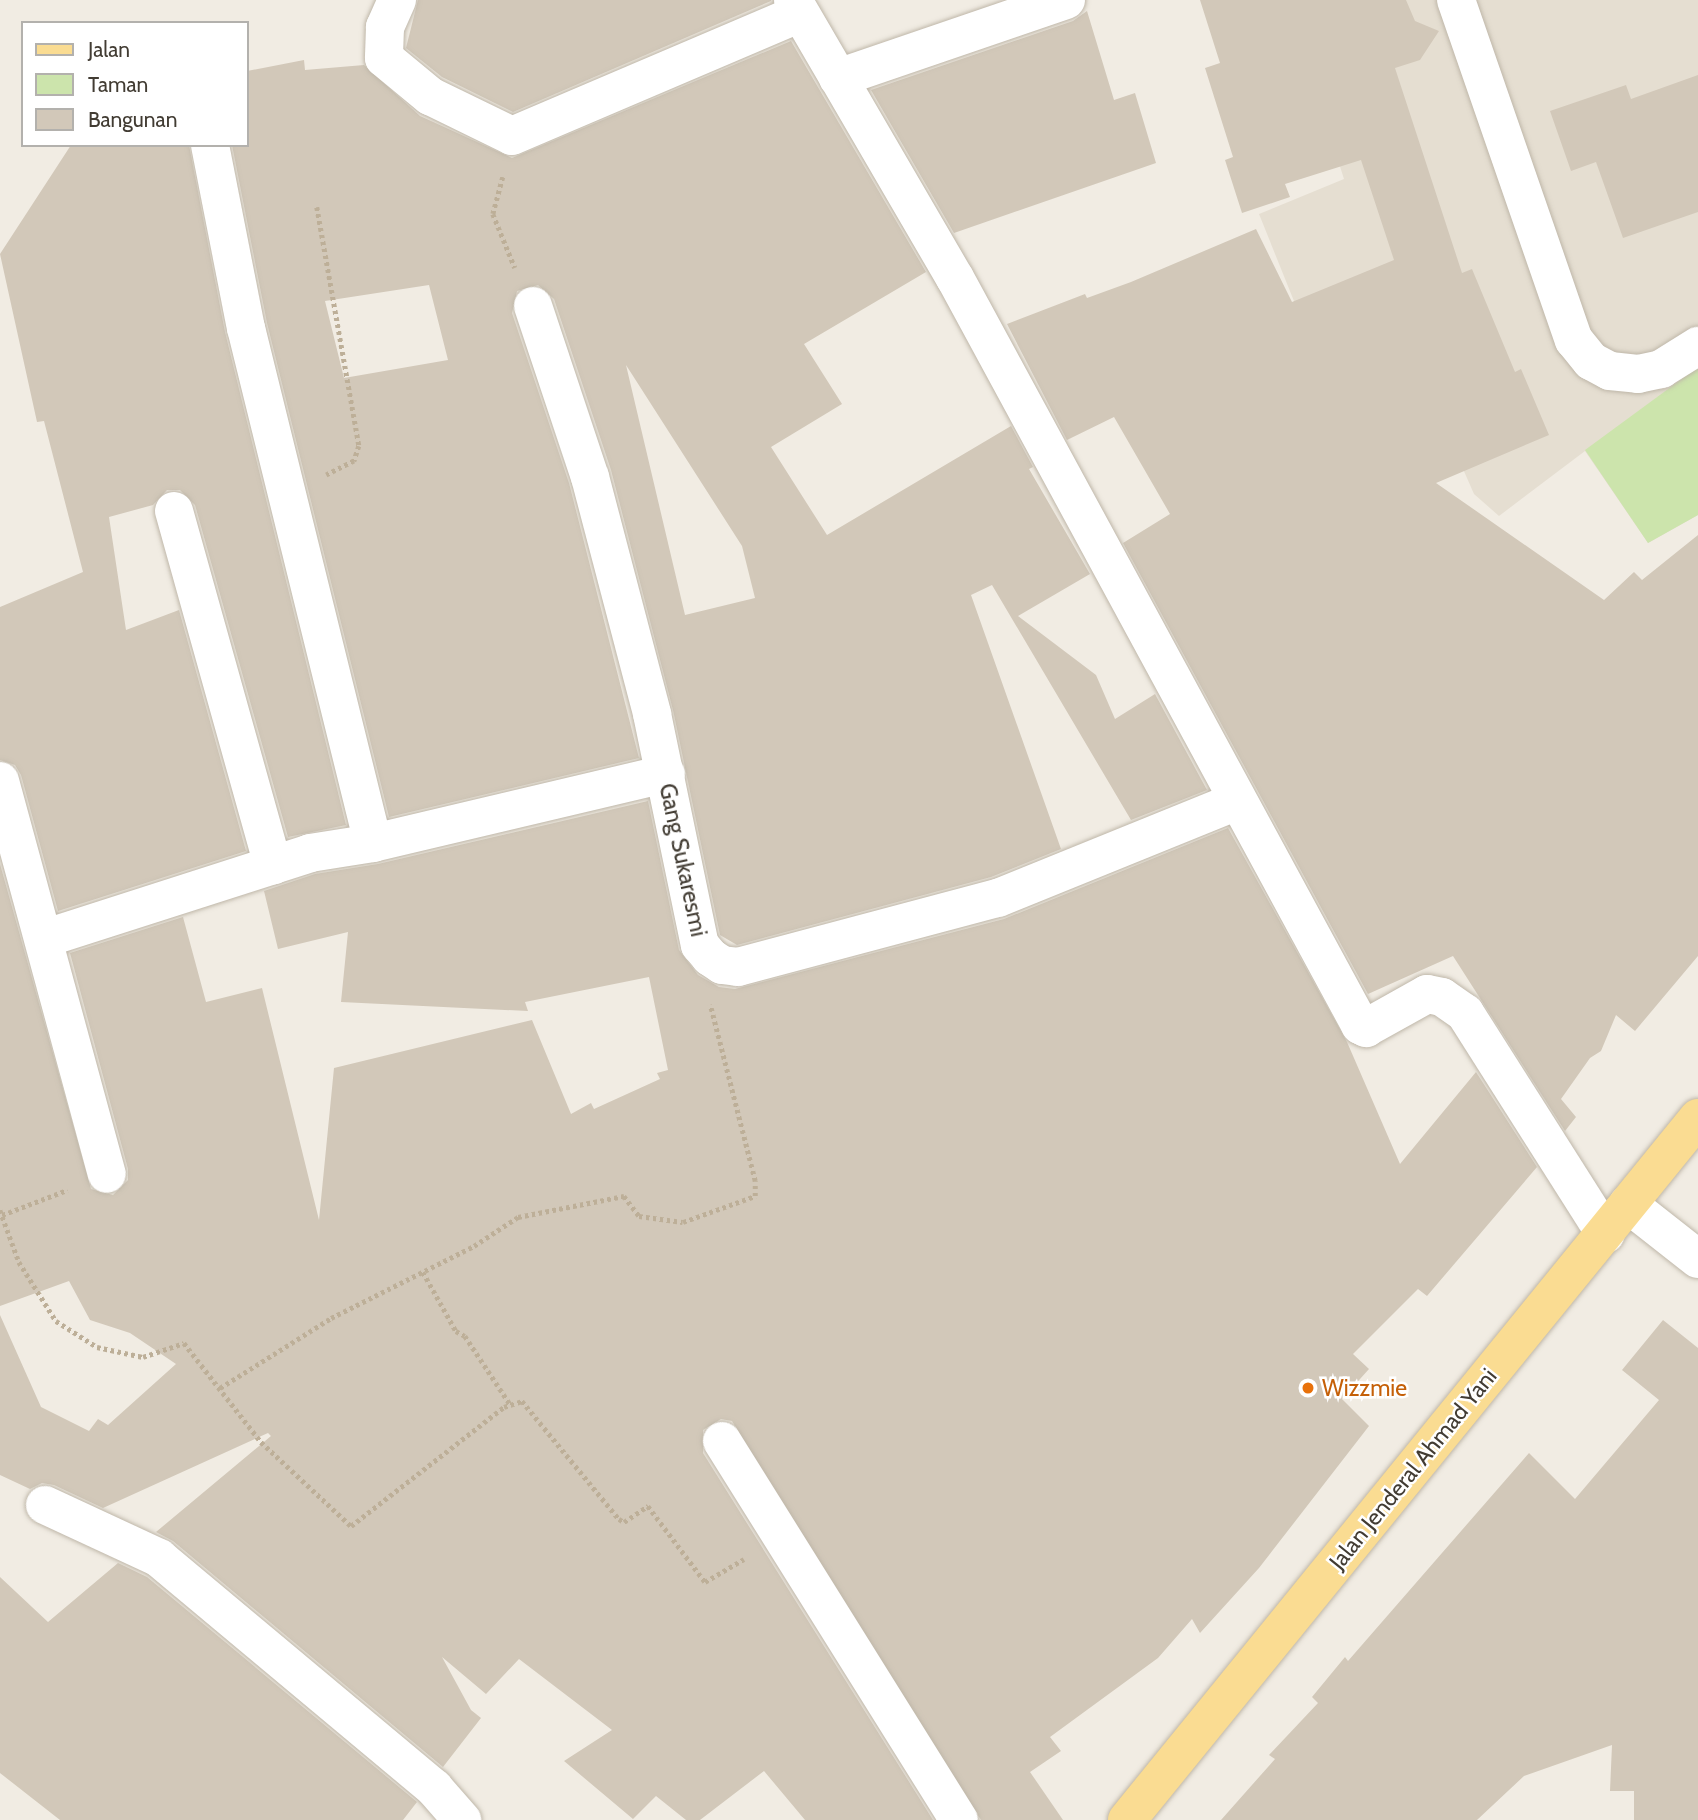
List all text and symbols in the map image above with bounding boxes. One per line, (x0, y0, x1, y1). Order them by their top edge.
legend (21, 21, 248, 147)
text: Jalan (88, 37, 130, 62)
text: Taman (88, 72, 148, 97)
text: Bangunan (88, 107, 177, 132)
street label: Gang Sukaresmi (653, 781, 713, 939)
street label: Jalan Jenderal Ahmad Yani (1323, 1363, 1503, 1575)
place label: Wizzmie (1322, 1374, 1407, 1402)
marker: Wizzmie (1300, 1380, 1316, 1396)

